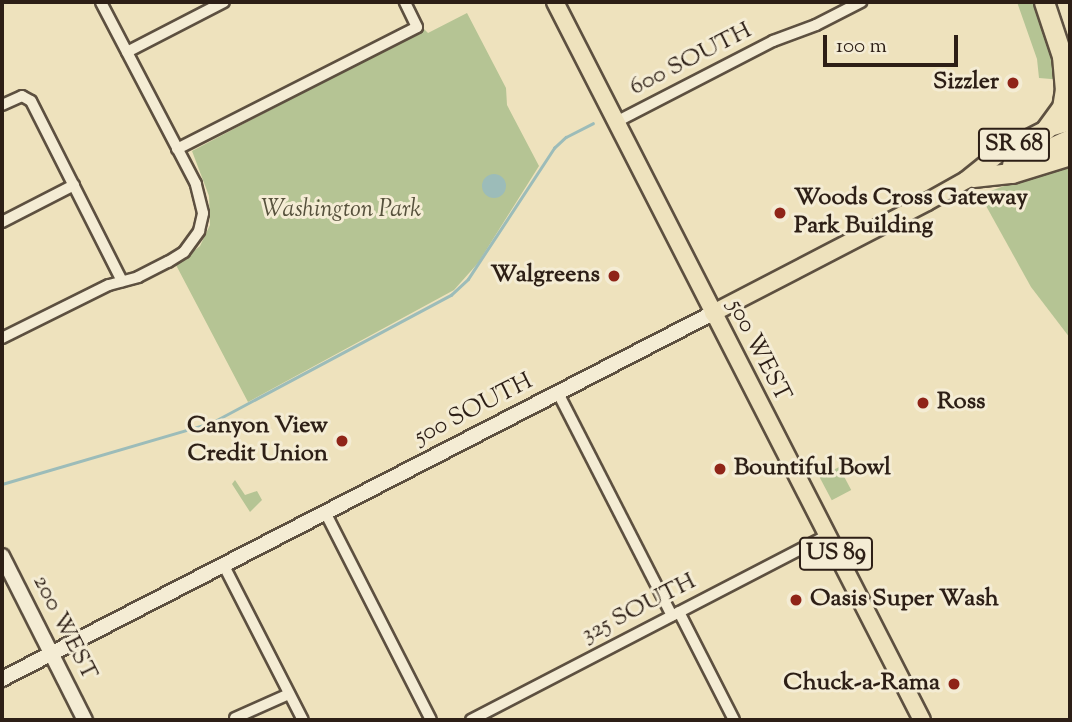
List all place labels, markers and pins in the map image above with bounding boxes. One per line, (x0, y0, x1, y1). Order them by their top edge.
place label: Sizzler (933, 69, 999, 97)
marker: Sizzler (1005, 75, 1021, 91)
place label: Woods Cross Gateway Park Building (794, 185, 1028, 241)
marker: Woods Cross Gateway Park Building (772, 205, 788, 221)
place label: Walgreens (491, 262, 600, 290)
marker: Walgreens (606, 268, 622, 284)
place label: Ross (937, 389, 986, 417)
marker: Ross (915, 395, 931, 411)
place label: Canyon View Credit Union (187, 413, 328, 469)
marker: Canyon View Credit Union (334, 433, 350, 449)
place label: Bountiful Bowl (734, 455, 891, 483)
marker: Bountiful Bowl (712, 461, 728, 477)
place label: Oasis Super Wash (810, 586, 999, 614)
marker: Oasis Super Wash (788, 592, 804, 608)
place label: Chuck-a-Rama (783, 670, 940, 698)
marker: Chuck-a-Rama (946, 676, 962, 692)

